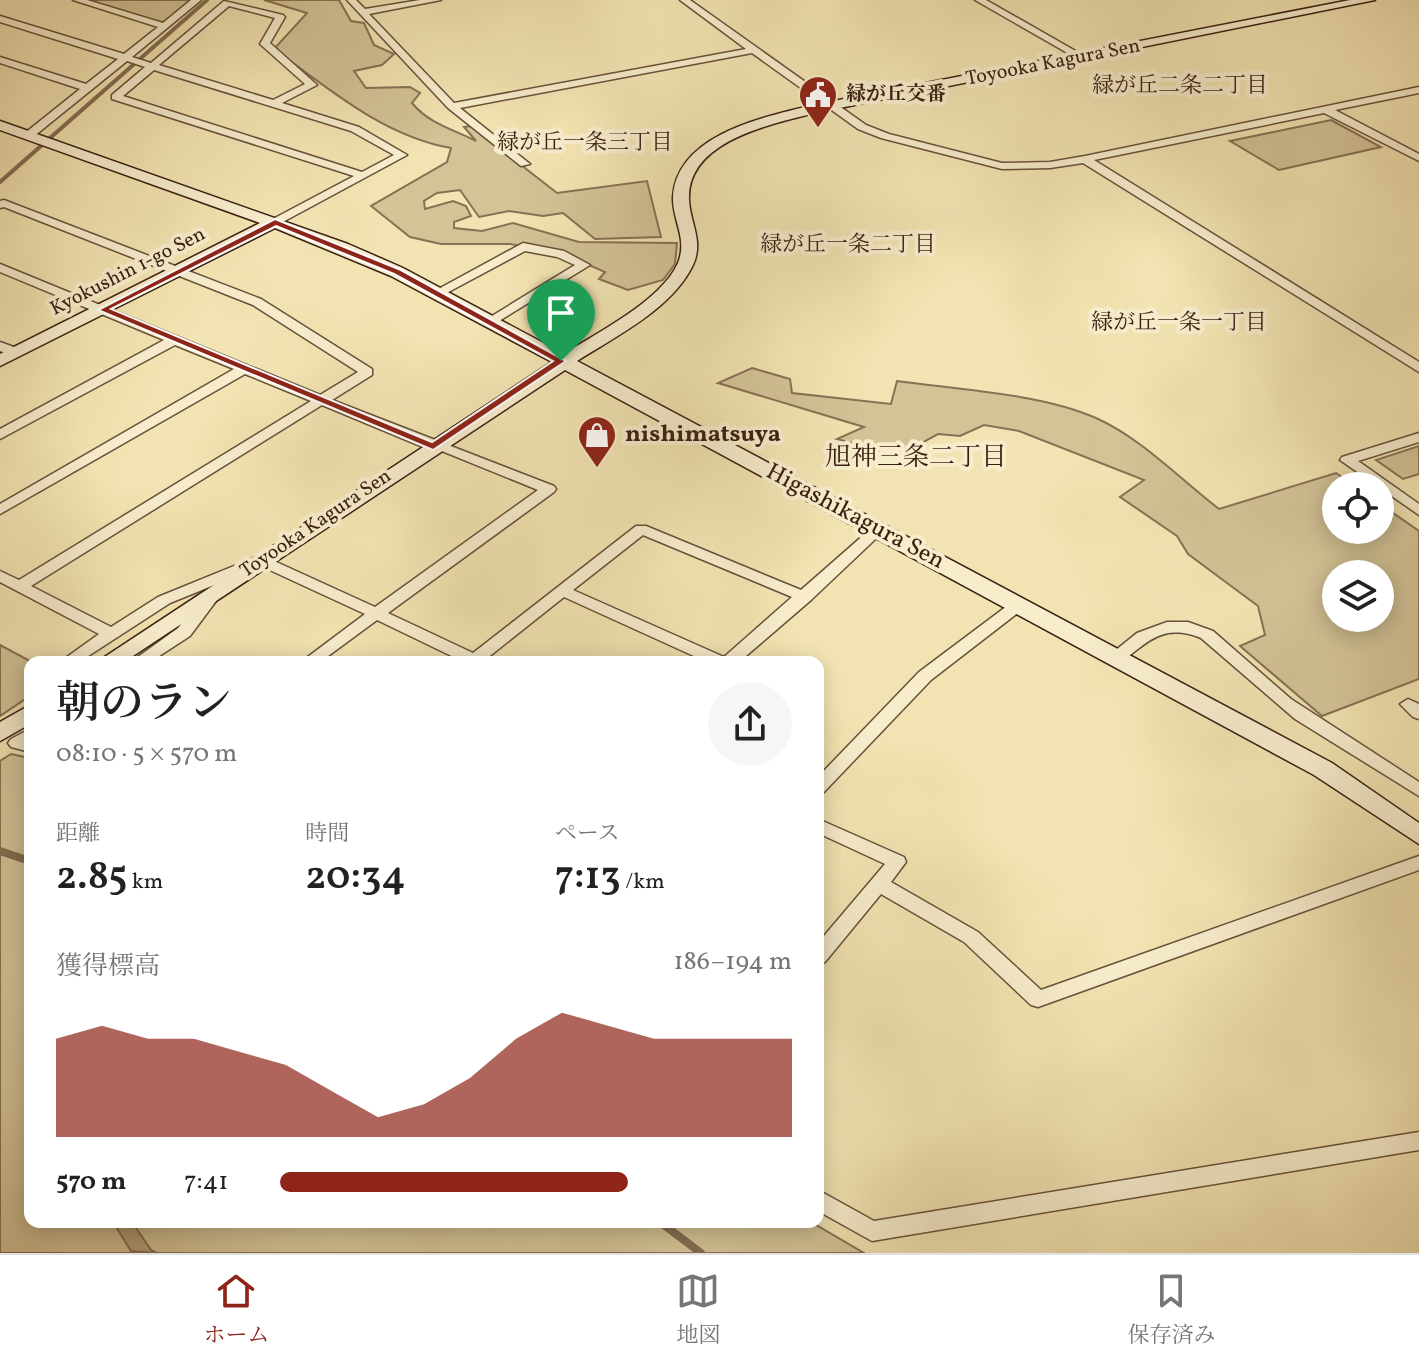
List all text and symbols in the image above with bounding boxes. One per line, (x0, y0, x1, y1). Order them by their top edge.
street label: Toyooka Kagura Sen (963, 32, 1143, 94)
district label: 緑が丘二条二丁目 (1092, 71, 1268, 102)
public building icon: 緑が丘交番 (797, 74, 839, 129)
place label: 緑が丘交番 (846, 81, 946, 109)
district label: 緑が丘一条三丁目 (497, 128, 673, 159)
street label: Kyokushin 1-go Sen (46, 221, 210, 323)
district label: 緑が丘一条二丁目 (760, 230, 936, 261)
pin (527, 279, 595, 361)
icon: arrive (539, 291, 583, 335)
district label: 緑が丘一条一丁目 (1091, 308, 1267, 339)
shop icon: nishimatsuya (576, 414, 618, 469)
place label: nishimatsuya (625, 418, 781, 452)
district label: 旭神三条二丁目 (825, 440, 1007, 476)
street label: Higashikagura Sen (760, 456, 950, 578)
street label: Toyooka Kagura Sen (235, 463, 397, 585)
map controls (1322, 472, 1394, 632)
button: locate (1322, 472, 1394, 544)
button: layers (1322, 560, 1394, 632)
text: 朝のラン (56, 675, 232, 736)
button: share (708, 682, 792, 766)
text: 08:10 · 5 × 570 m (56, 736, 237, 772)
text: 距離 (56, 819, 100, 850)
text: 時間 (305, 819, 349, 850)
text: ペース (555, 819, 620, 850)
text: 2.85 (56, 850, 127, 906)
text: 20:34 (305, 850, 406, 906)
text: 7:13 (555, 850, 621, 906)
text: km (127, 867, 163, 898)
text: /km (621, 867, 665, 898)
text: 186–194 m (673, 944, 792, 980)
text: 獲得標高 (56, 949, 160, 985)
text: 570 m (56, 1164, 126, 1200)
text: 7:41 (184, 1164, 228, 1200)
tab: ホーム (203, 1269, 270, 1352)
tab: 地図 (676, 1269, 721, 1352)
tab: 保存済み (1127, 1269, 1216, 1352)

